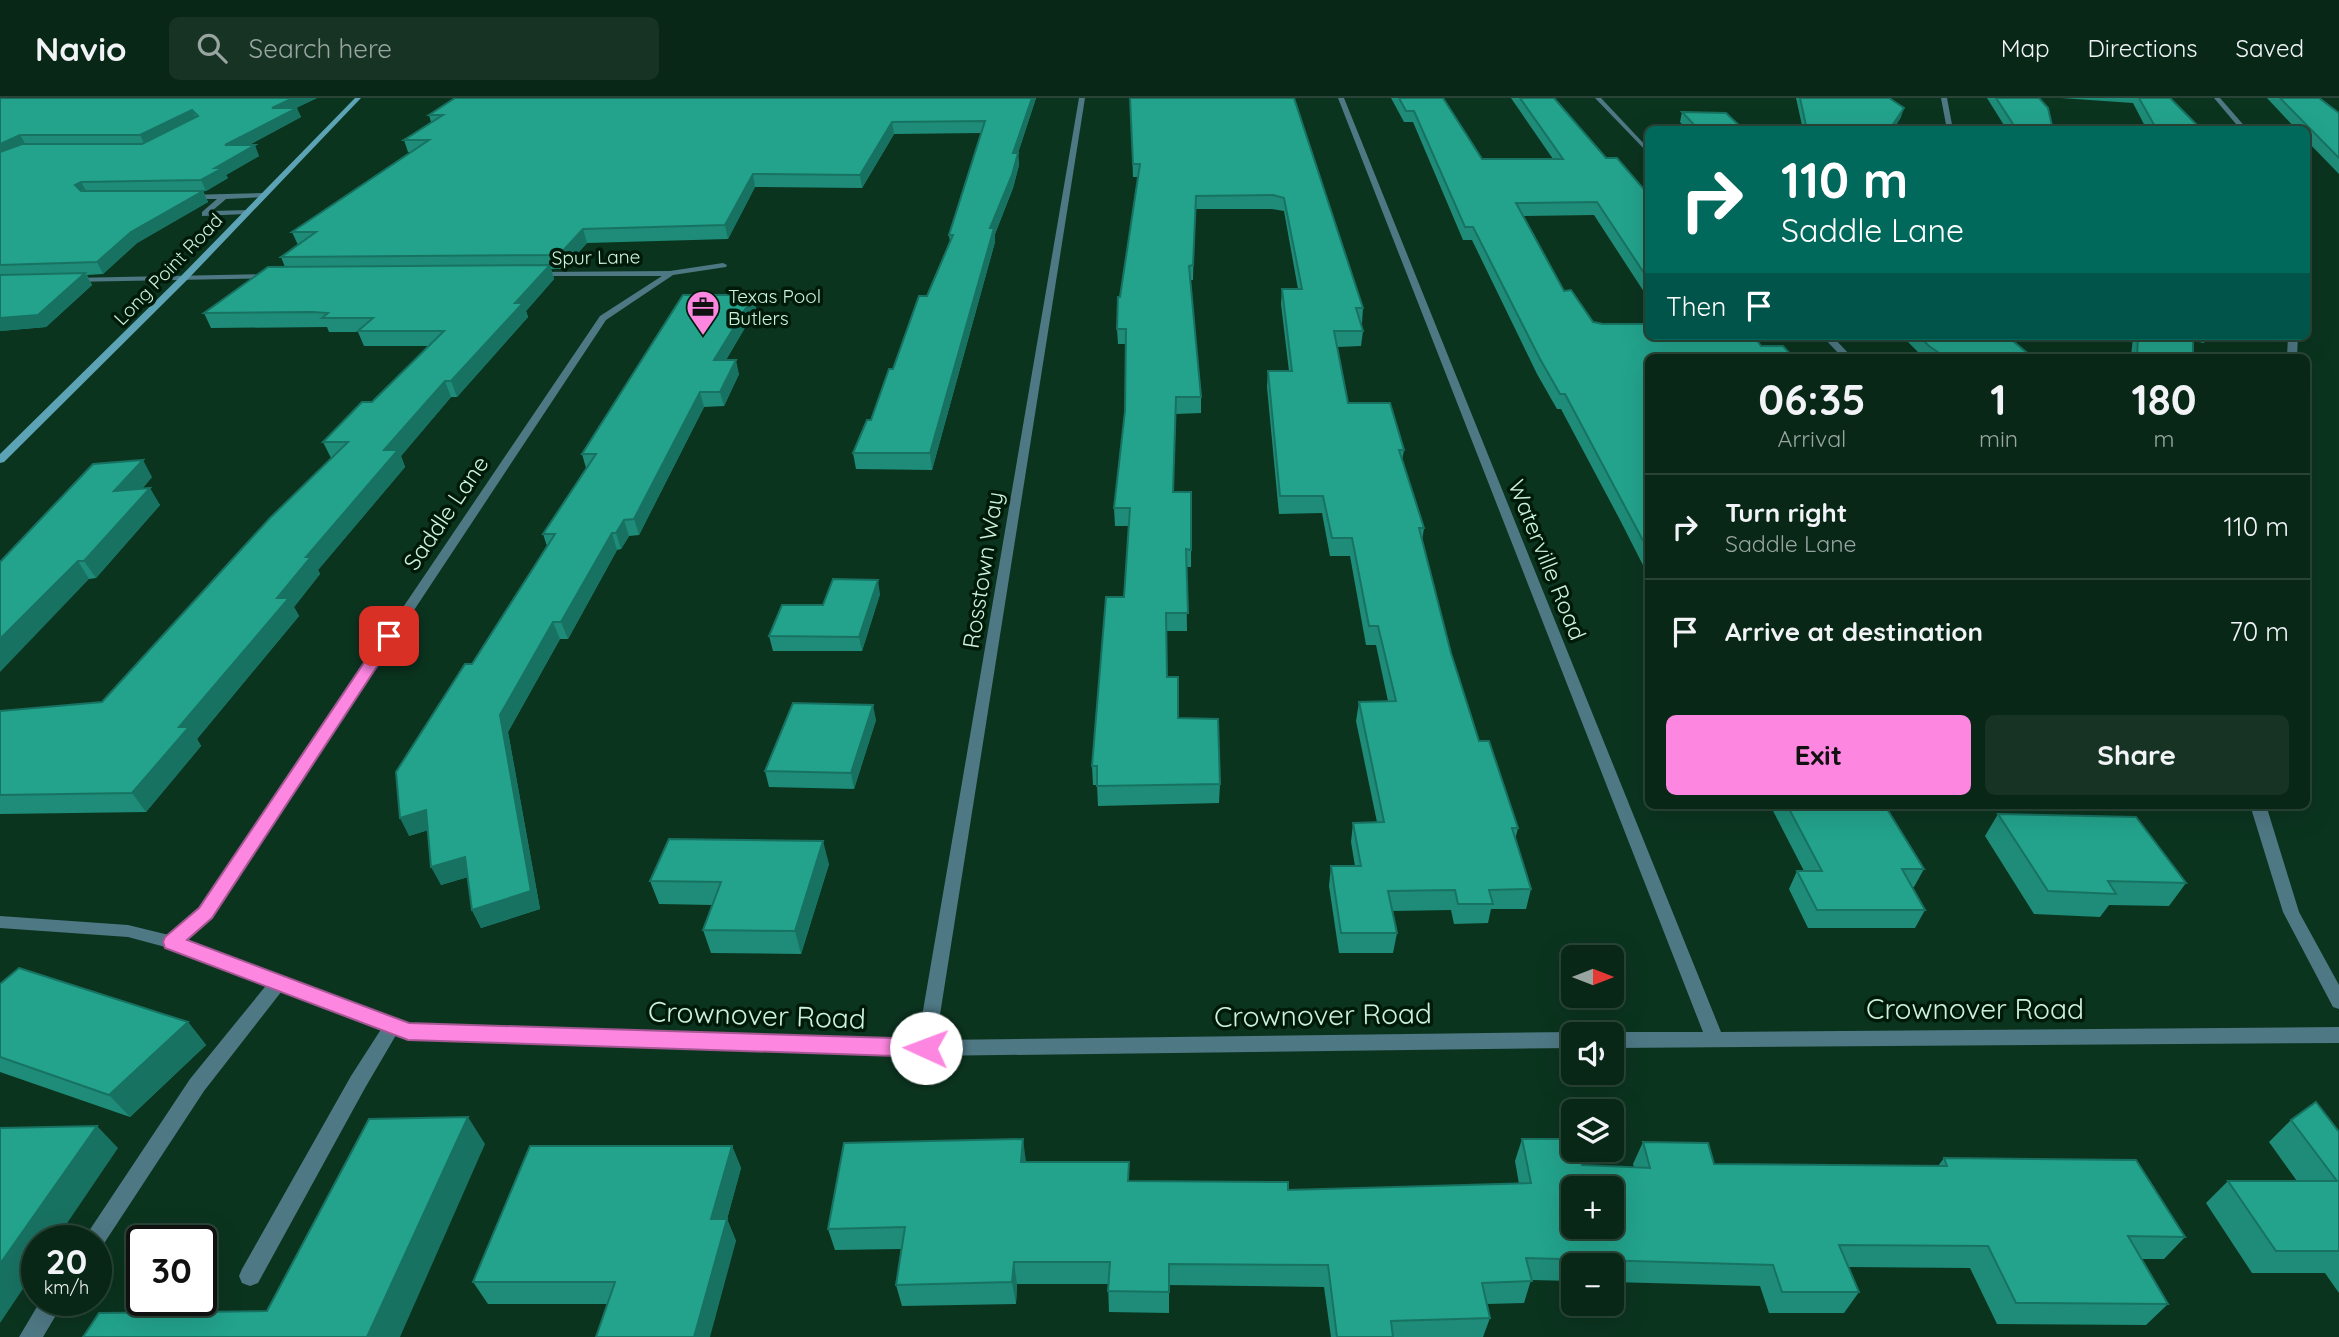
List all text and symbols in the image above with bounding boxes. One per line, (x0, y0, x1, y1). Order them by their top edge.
search box (169, 17, 659, 80)
text: Navio (35, 28, 127, 69)
icon: search (193, 29, 231, 67)
text: Search here (249, 32, 392, 65)
text: Map (2001, 33, 2050, 63)
text: Directions (2088, 33, 2198, 63)
text: Saved (2236, 33, 2304, 63)
text: 110 m (1781, 149, 1908, 210)
icon: right (1666, 154, 1757, 245)
street label: Long Point Road (109, 208, 227, 330)
text: Saddle Lane (1781, 210, 1964, 250)
street label: Spur Lane (551, 244, 641, 270)
place label: Texas Pool Butlers (728, 284, 821, 330)
icon: arrive (1740, 287, 1778, 325)
office icon: Texas Pool Butlers (684, 288, 722, 337)
text: Then (1666, 290, 1726, 323)
text: 06:35 (1758, 373, 1866, 426)
text: 1 (1990, 373, 2007, 426)
text: 180 (2131, 373, 2197, 426)
text: Arrival (1778, 424, 1846, 453)
text: min (1979, 424, 2018, 453)
text: m (2154, 424, 2175, 453)
street label: Saddle Lane (397, 450, 494, 575)
street label: Waterville Road (1502, 475, 1593, 644)
street label: Rosstown Way (956, 490, 1009, 650)
text: Turn right (1725, 496, 1847, 529)
icon: right (1666, 508, 1704, 546)
text: 110 m (2223, 510, 2289, 543)
text: Saddle Lane (1725, 529, 1857, 558)
pin (359, 606, 419, 666)
icon: arrive (1666, 613, 1704, 651)
text: Arrive at destination (1725, 615, 1983, 648)
text: 70 m (2229, 615, 2289, 648)
icon: arrive (370, 617, 408, 655)
button: Exit (1666, 715, 1971, 795)
button: Share (1985, 715, 2289, 795)
north arrow (1561, 945, 1624, 1008)
map controls (1561, 945, 1624, 1316)
street label: Crownover Road (1866, 991, 2084, 1026)
street label: Crownover Road (648, 993, 866, 1036)
street label: Crownover Road (1214, 995, 1432, 1034)
position arrow (889, 1011, 963, 1085)
button: sound (1561, 1022, 1624, 1085)
button: layers (1561, 1099, 1624, 1162)
button: + (1561, 1176, 1624, 1239)
speed limit sign: 30 (126, 1225, 217, 1316)
text: 20 (46, 1239, 87, 1283)
button: − (1561, 1253, 1624, 1316)
text: km/h (44, 1276, 89, 1299)

